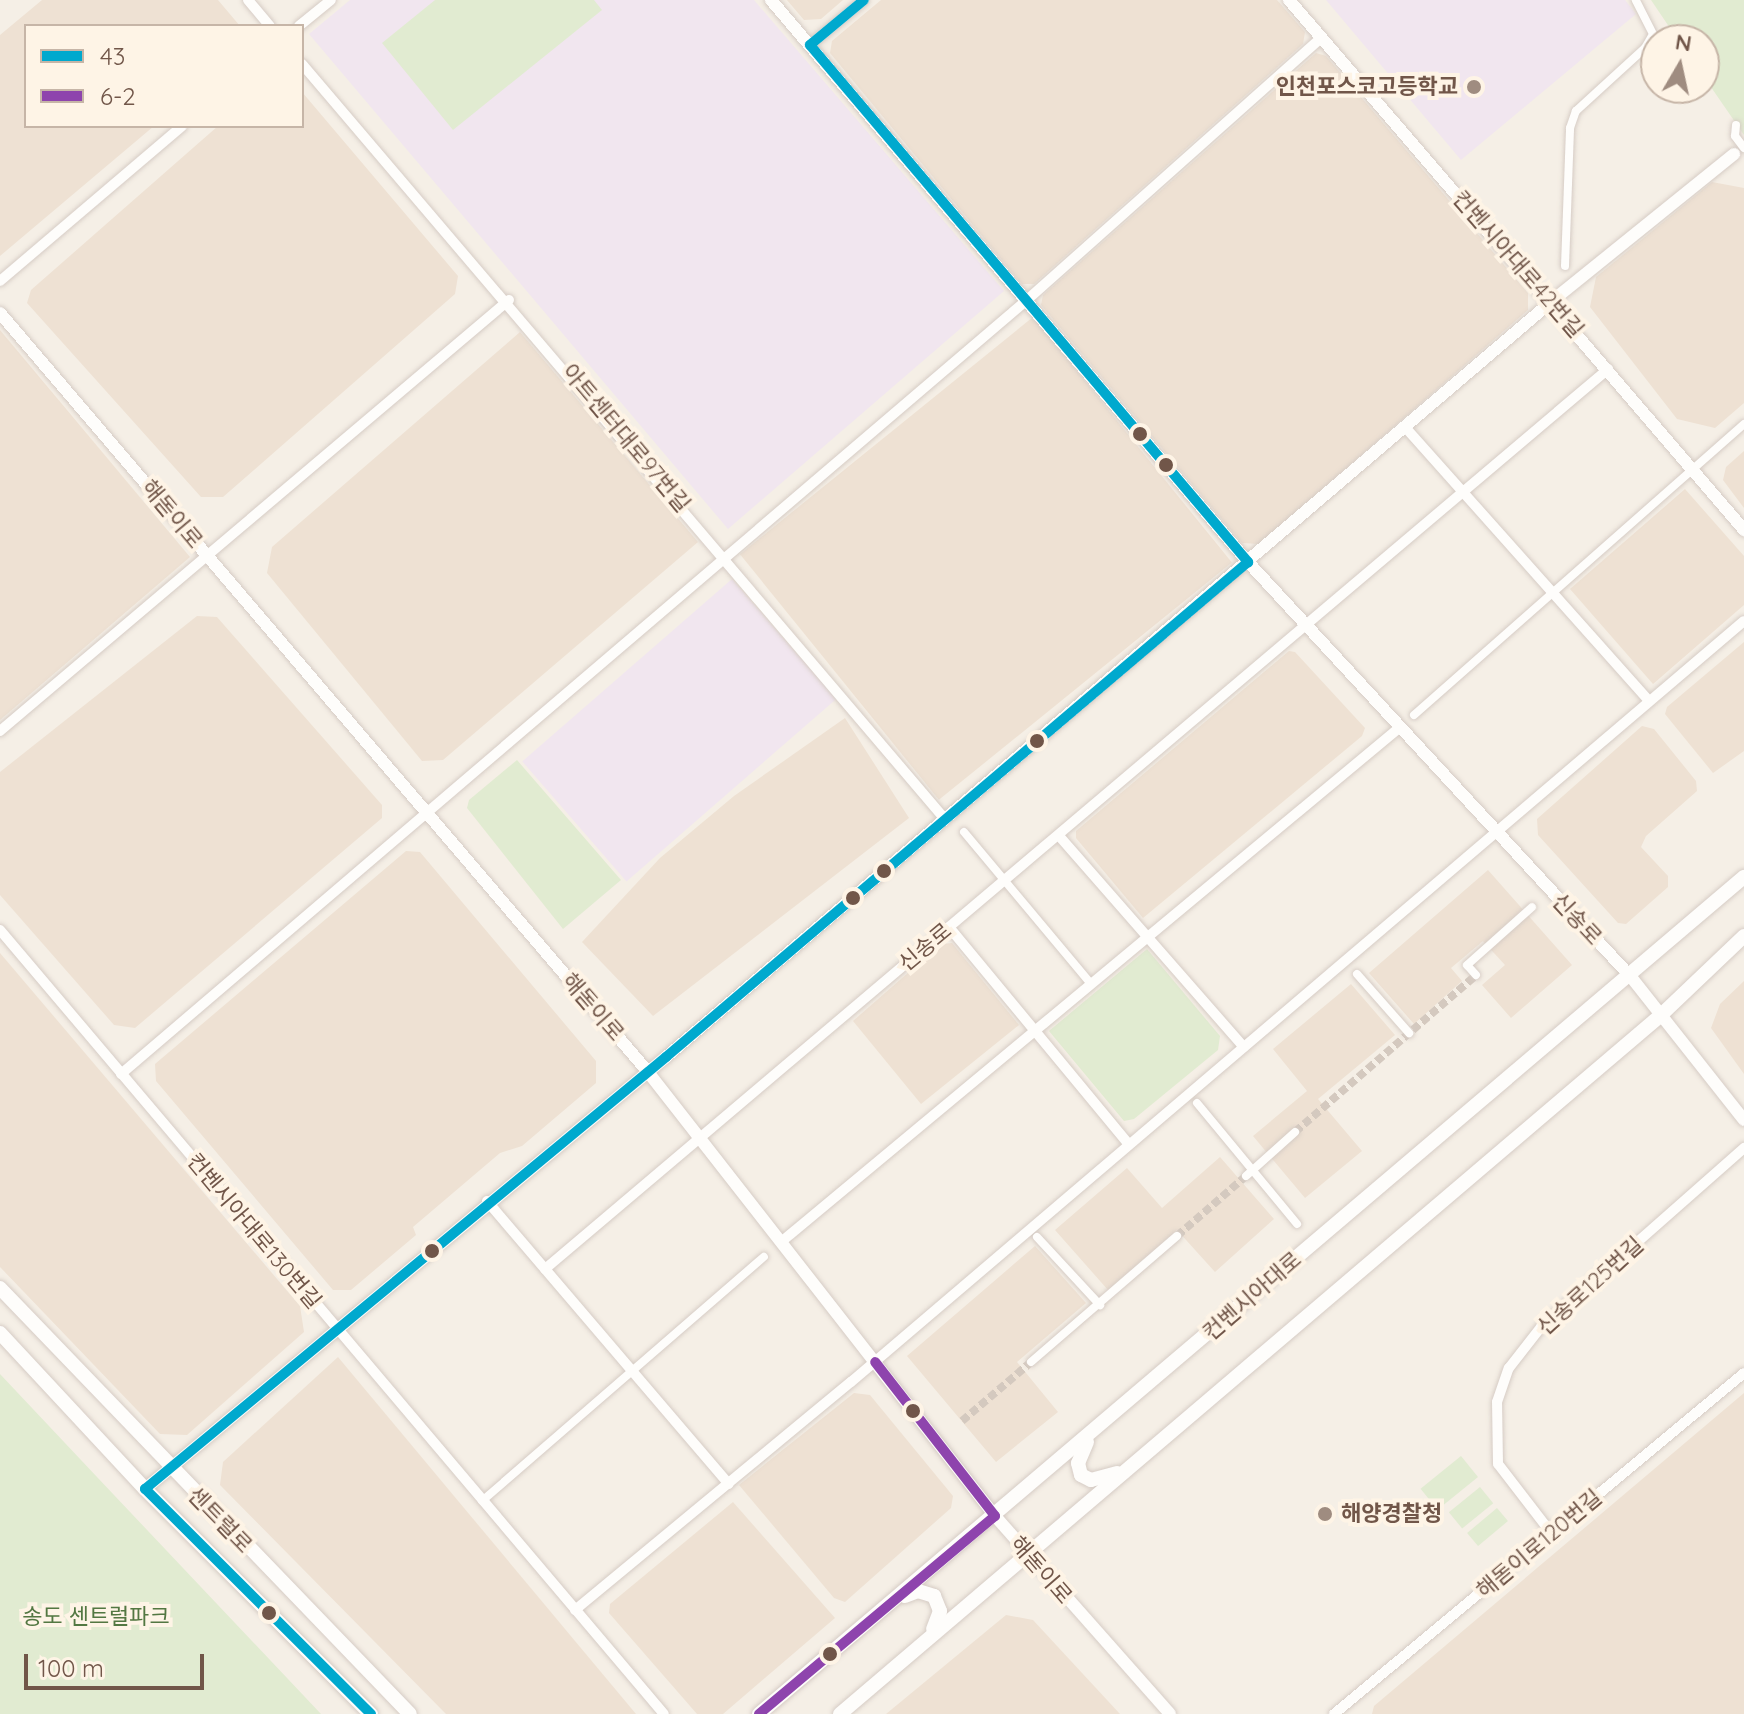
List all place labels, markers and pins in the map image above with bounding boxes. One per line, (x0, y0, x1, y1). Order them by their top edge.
place label: 인천포스코고등학교 (1276, 74, 1458, 100)
marker: 인천포스코고등학교 (1465, 78, 1483, 96)
unlabelled marker (1132, 426, 1148, 442)
unlabelled marker (1158, 457, 1174, 473)
unlabelled marker (1029, 733, 1045, 749)
unlabelled marker (876, 863, 892, 879)
unlabelled marker (845, 890, 861, 906)
unlabelled marker (424, 1243, 440, 1259)
unlabelled marker (905, 1403, 921, 1419)
place label: 해양경찰청 (1341, 1501, 1442, 1527)
marker: 해양경찰청 (1316, 1505, 1334, 1523)
unlabelled marker (261, 1605, 277, 1621)
unlabelled marker (822, 1646, 838, 1662)

